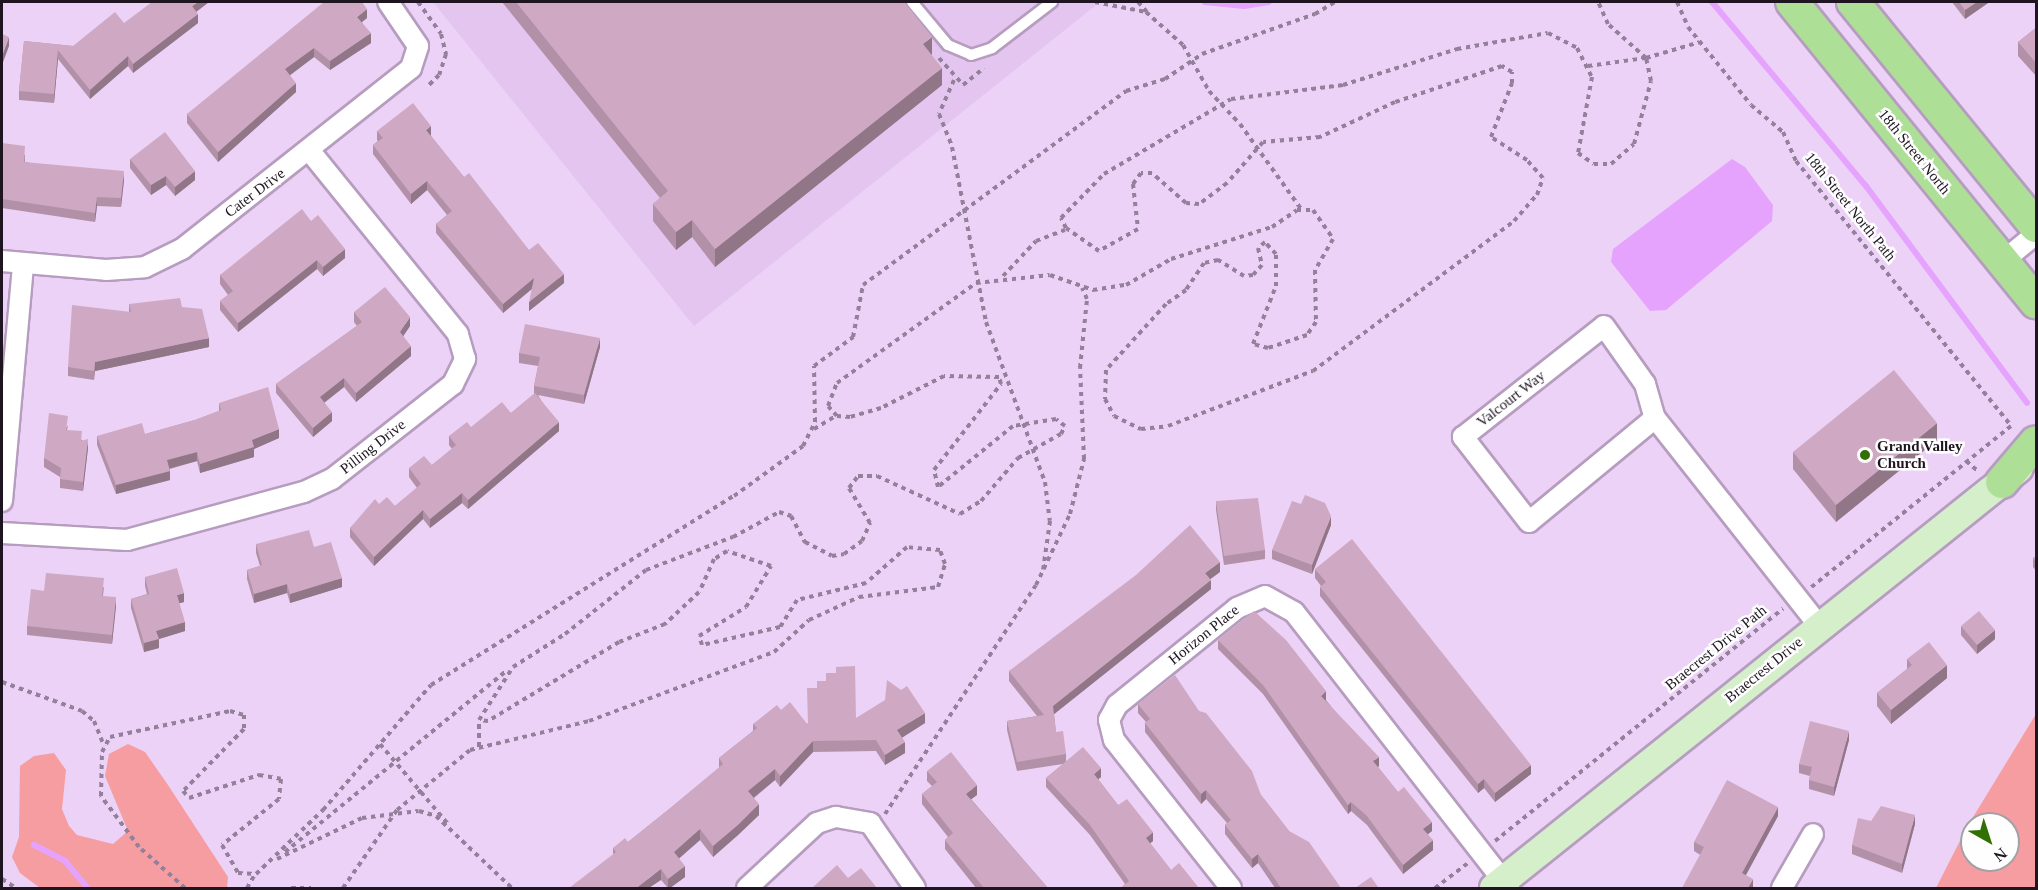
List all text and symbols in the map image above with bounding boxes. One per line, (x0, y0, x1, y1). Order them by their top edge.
street label: 18th Street North (1874, 106, 1954, 198)
street label: 18th Street North Path (1801, 149, 1899, 265)
street label: Cater Drive (221, 165, 289, 221)
street label: Valcourt Way (1473, 367, 1549, 431)
street label: Pilling Drive (337, 416, 409, 478)
place label: Grand Valley Church (1877, 437, 1963, 472)
marker: Grand Valley Church (1858, 448, 1872, 462)
street label: Horizon Place (1165, 601, 1243, 669)
street label: Braecrest Drive Path (1662, 602, 1770, 694)
street label: Braecrest Drive (1722, 633, 1806, 707)
north arrow (1960, 812, 2020, 872)
text: N (1991, 845, 2010, 865)

